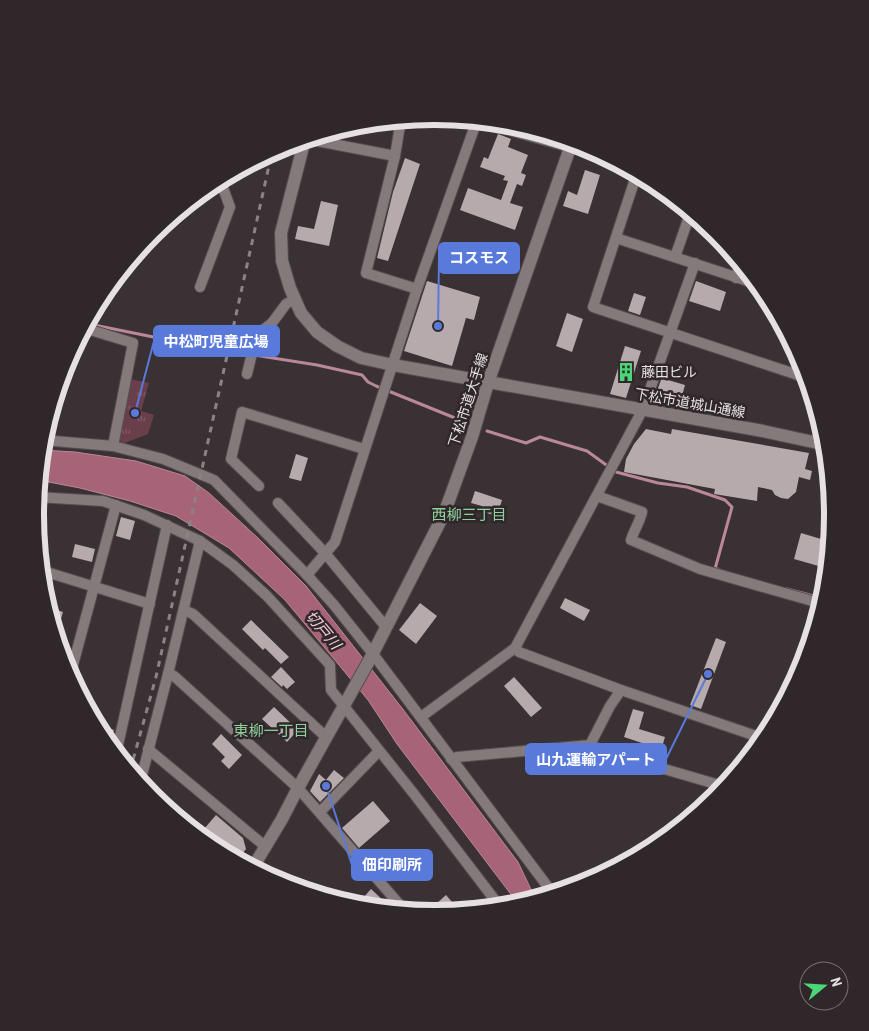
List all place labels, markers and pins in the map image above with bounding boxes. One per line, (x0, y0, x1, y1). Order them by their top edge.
callout: コスモス (439, 243, 519, 273)
callout: 中松町児童広場 (154, 326, 279, 356)
building icon: 藤田ビル (615, 361, 637, 383)
place label: 藤田ビル (641, 364, 697, 380)
callout: 山九運輸アパート (526, 744, 666, 774)
callout: 佃印刷所 (352, 850, 432, 880)

